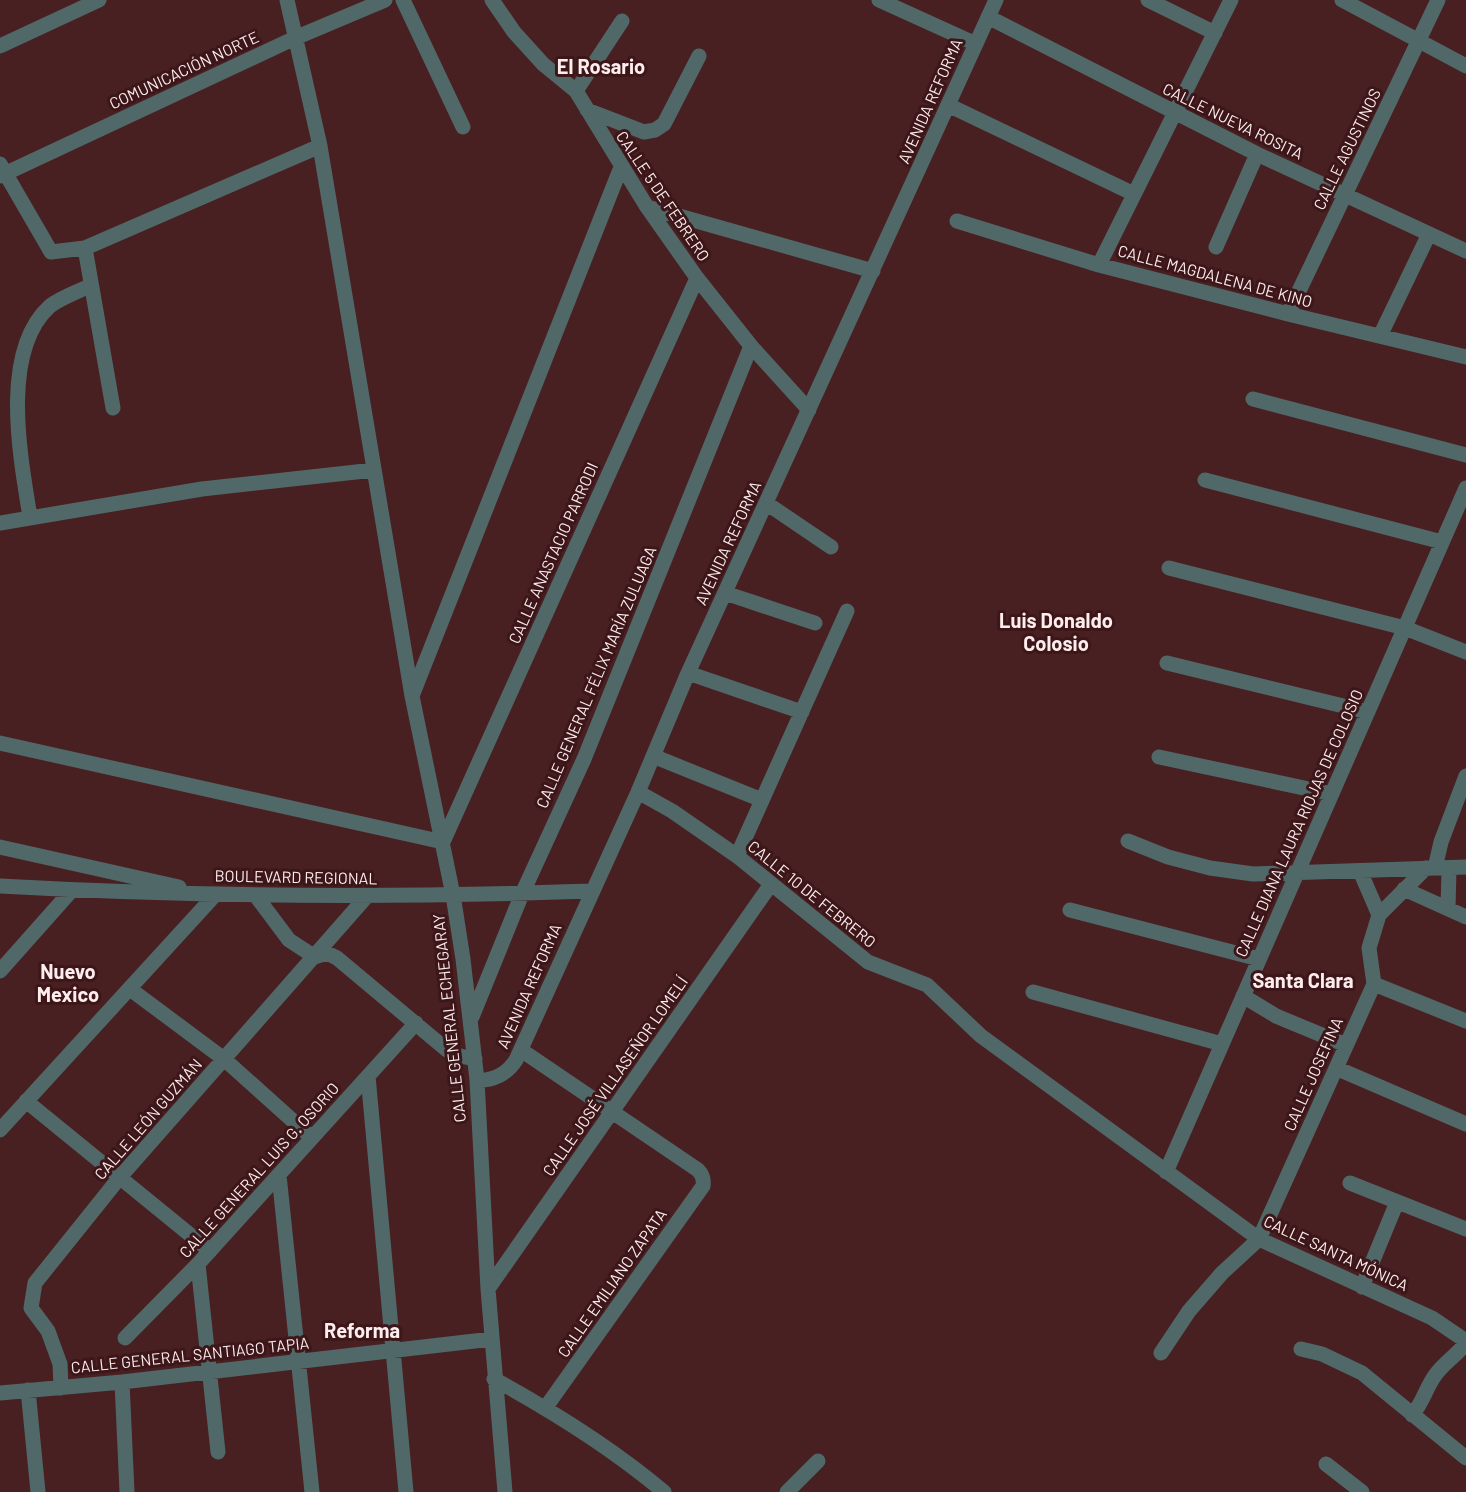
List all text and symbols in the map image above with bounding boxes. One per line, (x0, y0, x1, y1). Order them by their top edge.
street label: COMUNICACIÓN NORTE (106, 27, 262, 113)
street label: AVENIDA REFORMA (893, 35, 966, 166)
district label: El Rosario (557, 54, 645, 78)
street label: CALLE NUEVA ROSITA (1160, 78, 1307, 163)
street label: CALLE AGUSTINOS (1309, 85, 1384, 213)
street label: CALLE 5 DE FEBRERO (613, 127, 714, 264)
street label: CALLE MAGDALENA DE KINO (1116, 240, 1314, 311)
street label: CALLE ANASTACIO PARRODI (504, 459, 601, 646)
street label: AVENIDA REFORMA (690, 478, 765, 608)
street label: CALLE GENERAL FÉLIX MARÍA ZULUAGA (532, 543, 660, 811)
district label: Luis Donaldo Colosio (999, 608, 1113, 655)
street label: CALLE DIANA LAURA RIOJAS DE COLOSIO (1231, 686, 1366, 960)
street label: CALLE 10 DE FEBRERO (745, 836, 880, 951)
street label: BOULEVARD REGIONAL (214, 866, 378, 887)
street label: CALLE GENERAL ECHEGARAY (428, 913, 469, 1123)
street label: AVENIDA REFORMA (492, 920, 565, 1051)
district label: Nuevo Mexico (37, 959, 99, 1006)
district label: Santa Clara (1252, 968, 1354, 992)
street label: CALLE JOSÉ VILLASEÑOR LOMELÍ (538, 972, 691, 1179)
street label: CALLE JOSEFINA (1279, 1014, 1346, 1133)
street label: CALLE LEÓN GUZMÁN (90, 1054, 205, 1183)
street label: CALLE GENERAL LUIS G. OSORIO (175, 1078, 342, 1261)
street label: CALLE EMILIANO ZAPATA (553, 1205, 670, 1361)
street label: CALLE SANTA MÓNICA (1261, 1211, 1412, 1294)
district label: Reforma (324, 1318, 400, 1342)
street label: CALLE GENERAL SANTIAGO TAPIA (70, 1333, 310, 1376)

